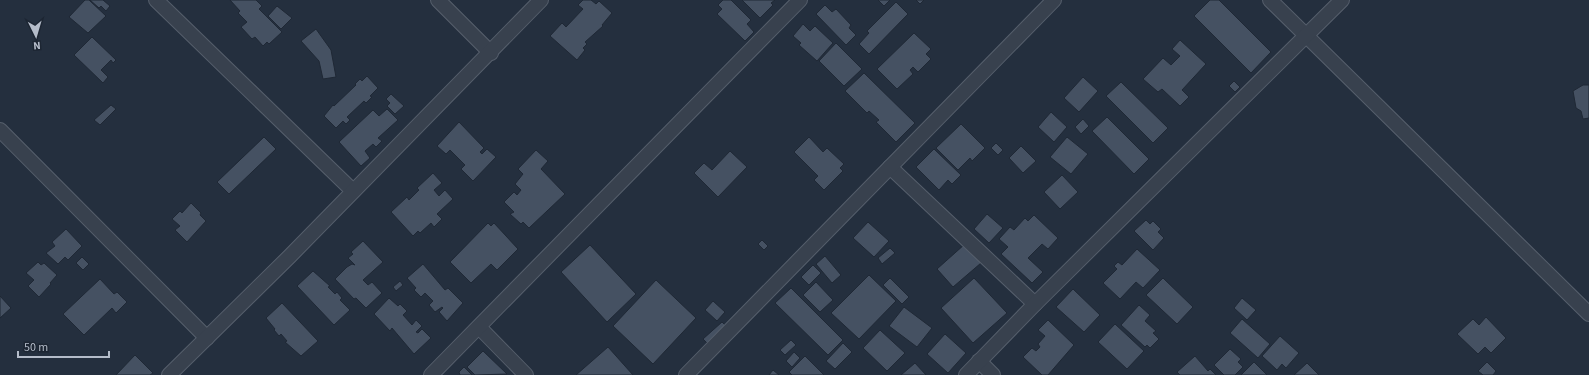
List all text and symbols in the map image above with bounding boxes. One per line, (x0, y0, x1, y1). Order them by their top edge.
north arrow (16, 16, 56, 56)
text: N (33, 38, 41, 53)
scale bar (18, 333, 109, 359)
text: 50 m (24, 339, 48, 356)

